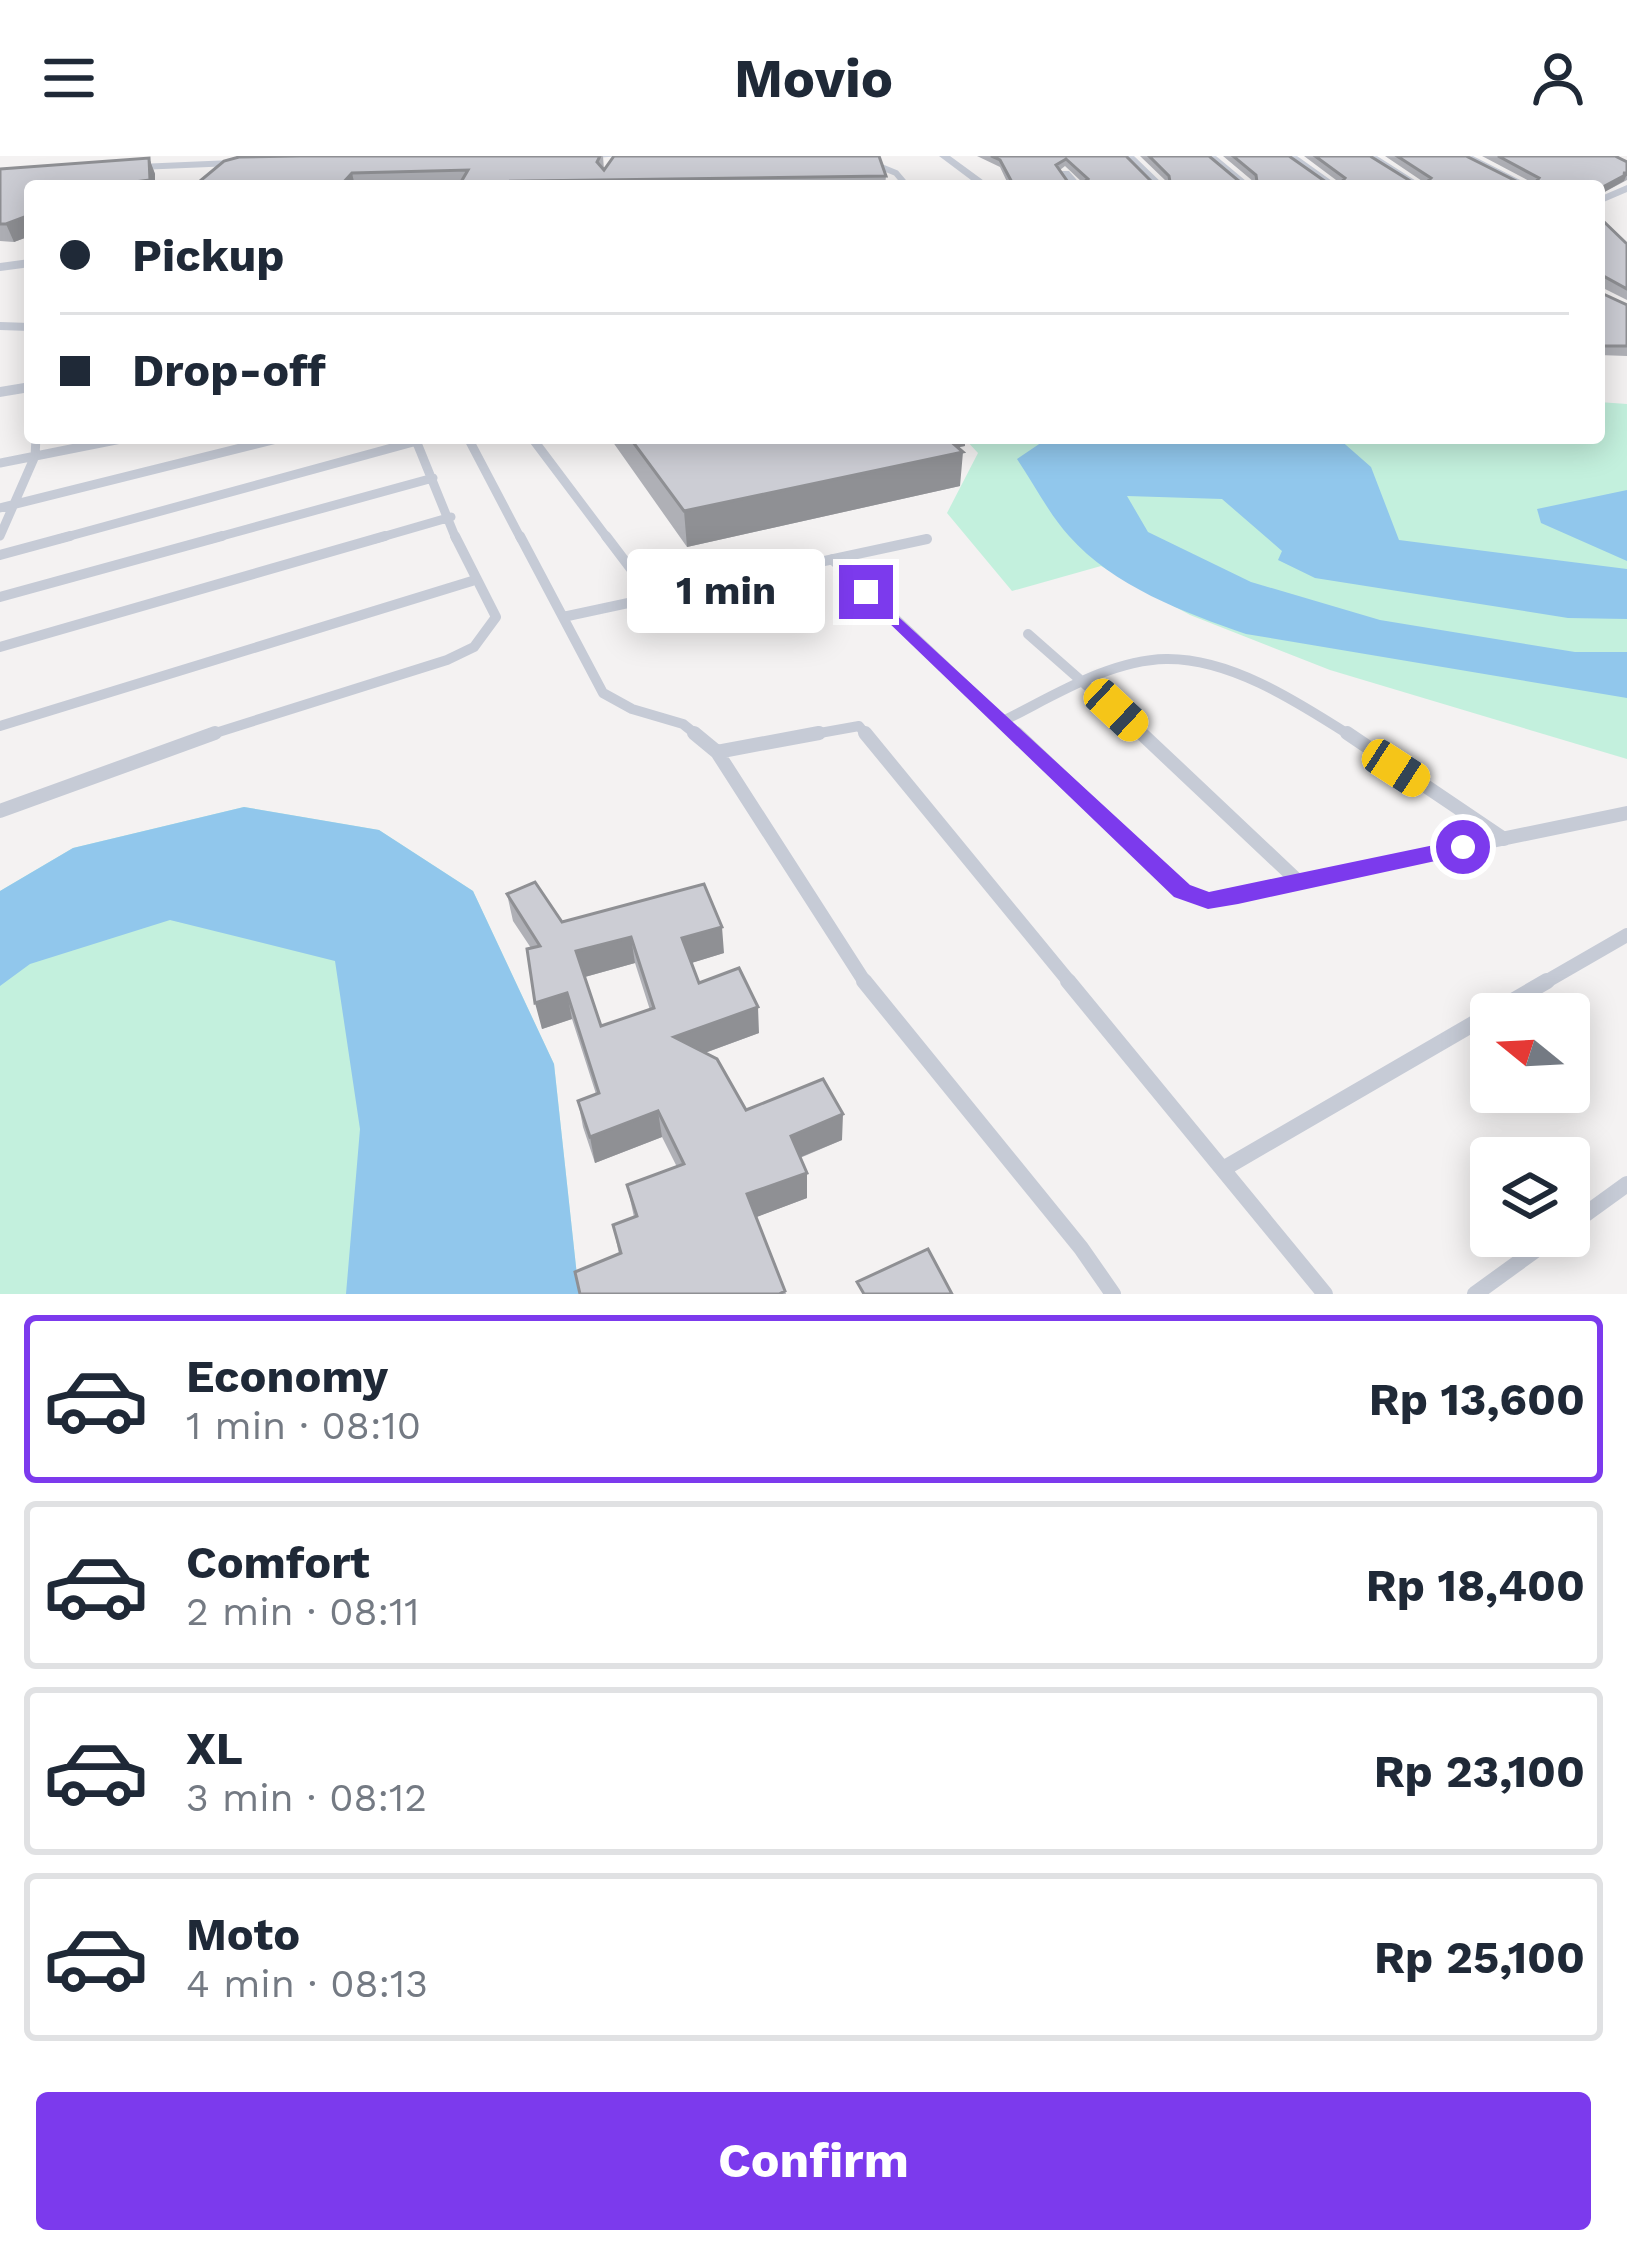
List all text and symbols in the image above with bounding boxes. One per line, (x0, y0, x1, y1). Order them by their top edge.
icon: menu (36, 45, 102, 111)
icon: person (1525, 45, 1591, 111)
text: Movio (734, 47, 893, 110)
text: Pickup (132, 229, 284, 282)
text: Drop-off (132, 344, 326, 397)
callout: 1 min (626, 550, 824, 634)
route end (839, 565, 893, 619)
text: 1 min (676, 568, 776, 613)
car (1077, 672, 1155, 748)
car (1356, 733, 1436, 803)
route start (1436, 820, 1490, 874)
north arrow (1470, 993, 1590, 1113)
map controls (1470, 993, 1590, 1257)
button: layers (1470, 1137, 1590, 1257)
icon: car (42, 1345, 150, 1453)
text: Economy (186, 1350, 388, 1403)
text: Rp 13,600 (1369, 1373, 1585, 1426)
text: 1 min · 08:10 (186, 1403, 421, 1448)
icon: car (42, 1531, 150, 1639)
text: Comfort (186, 1536, 370, 1589)
text: Rp 18,400 (1366, 1559, 1585, 1612)
text: 2 min · 08:11 (186, 1589, 419, 1634)
icon: car (42, 1717, 150, 1825)
text: XL (186, 1722, 243, 1775)
text: Rp 23,100 (1374, 1745, 1585, 1798)
text: 3 min · 08:12 (186, 1775, 427, 1820)
icon: car (42, 1903, 150, 2011)
text: Moto (186, 1908, 300, 1961)
text: Rp 25,100 (1374, 1931, 1585, 1984)
text: 4 min · 08:13 (186, 1961, 428, 2006)
button: Confirm (36, 2092, 1591, 2230)

